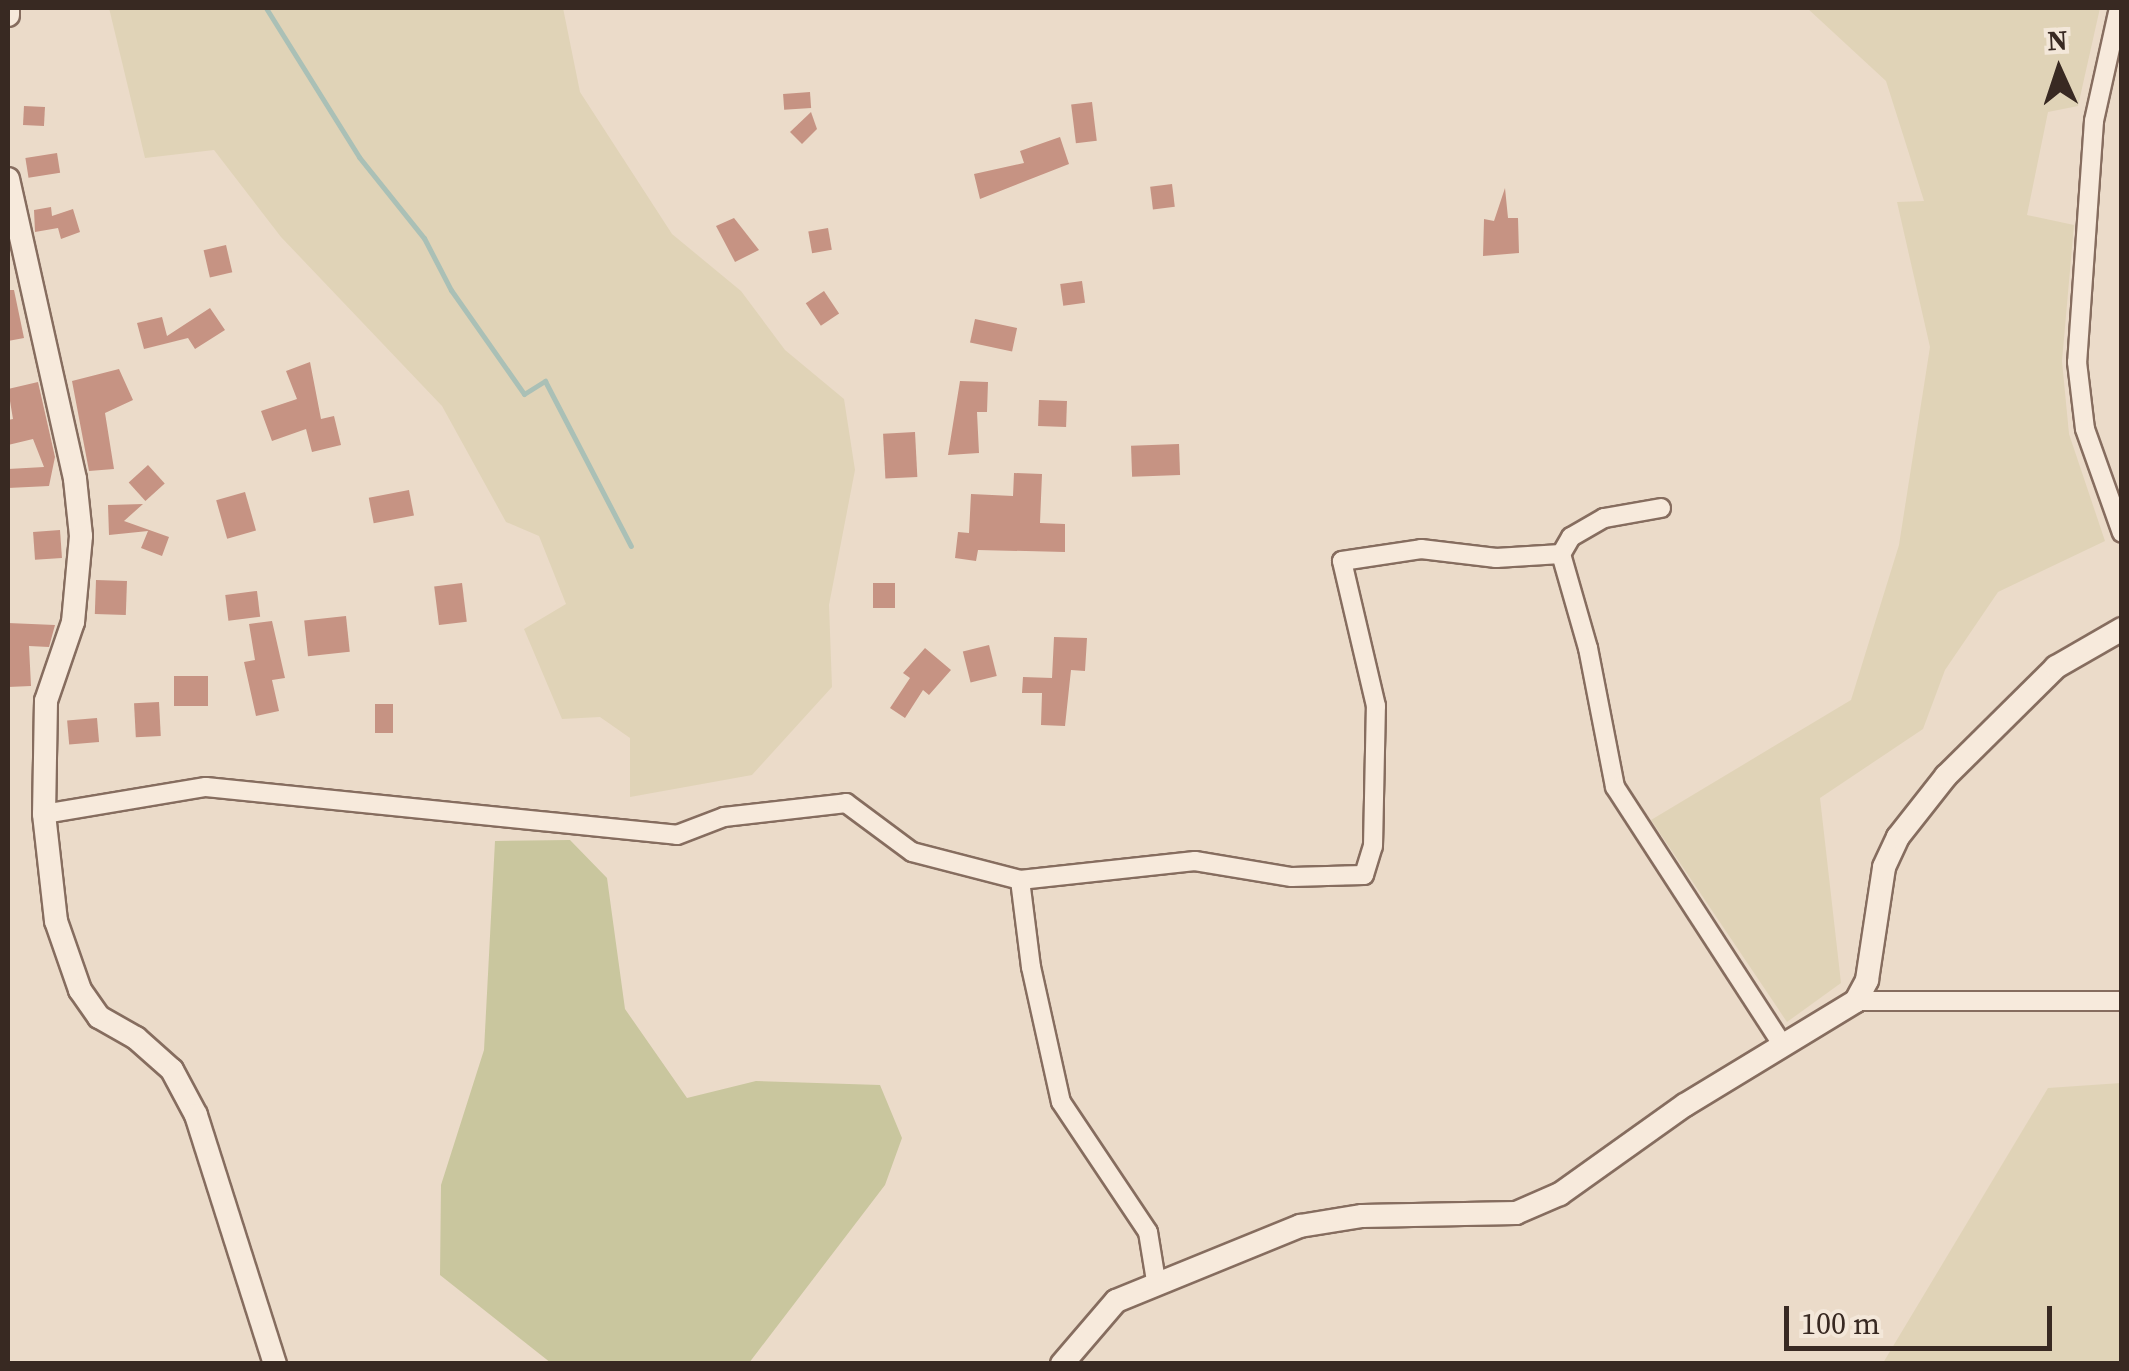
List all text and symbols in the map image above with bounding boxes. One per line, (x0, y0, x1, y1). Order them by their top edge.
north arrow (2009, 20, 2109, 120)
text: N (2046, 21, 2069, 60)
scale bar (1789, 1286, 2056, 1348)
text: 100 m (1801, 1303, 1880, 1344)

